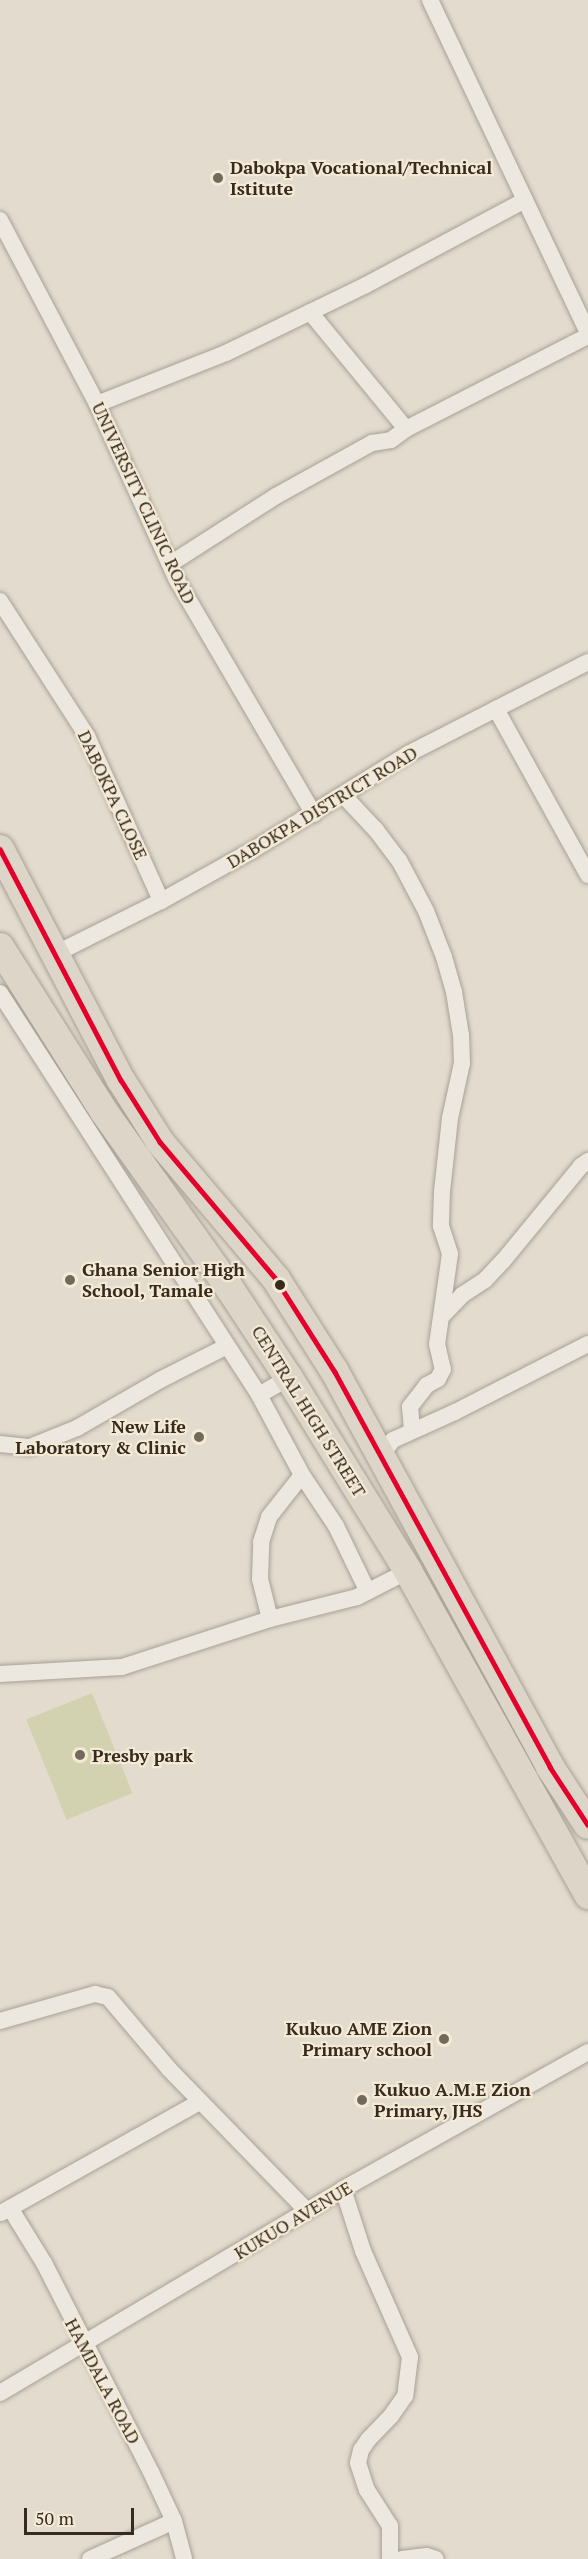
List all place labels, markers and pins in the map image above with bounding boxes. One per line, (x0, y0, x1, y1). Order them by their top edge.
place label: Dabokpa Vocational/Technical Istitute (230, 157, 493, 200)
marker: Dabokpa Vocational/Technical Istitute (211, 171, 225, 185)
place label: Ghana Senior High School, Tamale (82, 1259, 245, 1302)
marker: Ghana Senior High School, Tamale (63, 1273, 77, 1287)
unlabelled marker (274, 1279, 286, 1291)
place label: New Life Laboratory & Clinic (15, 1416, 186, 1458)
marker: New Life Laboratory & Clinic (190, 1428, 208, 1446)
place label: Presby park (92, 1744, 193, 1766)
marker: Presby park (73, 1748, 87, 1762)
place label: Kukuo AME Zion Primary school (286, 2018, 432, 2060)
marker: Kukuo AME Zion Primary school (437, 2032, 451, 2046)
place label: Kukuo A.M.E Zion Primary, JHS (374, 2079, 531, 2122)
marker: Kukuo A.M.E Zion Primary, JHS (355, 2093, 369, 2107)

